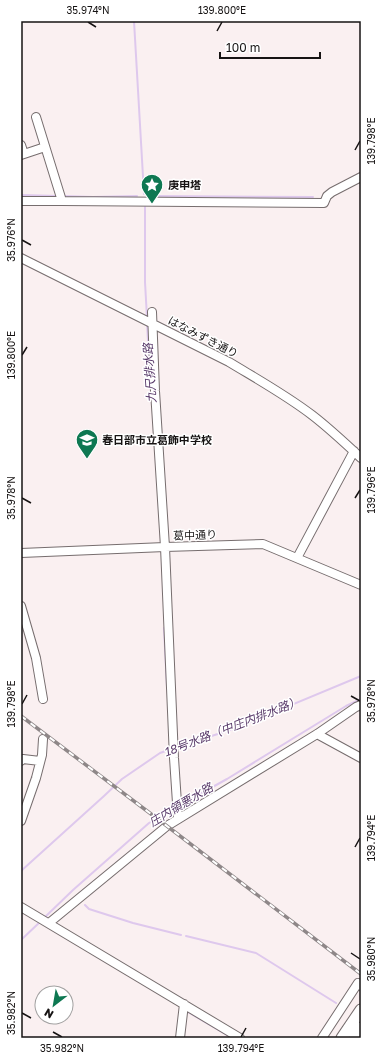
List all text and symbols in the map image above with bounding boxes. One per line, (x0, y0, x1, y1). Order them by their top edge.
text: 35.974°N (66, 4, 110, 16)
text: 139.800°E (198, 4, 246, 16)
scale bar (220, 34, 320, 60)
text: 100 m (226, 40, 260, 55)
text: 139.798°E (365, 117, 377, 165)
place icon: 庚申塔 (139, 172, 165, 205)
place label: 庚申塔 (168, 178, 201, 191)
text: 35.976°N (5, 218, 17, 262)
street label: はなみずき通り (166, 313, 240, 360)
text: 139.800°E (5, 331, 17, 379)
water label: 九尺排水路 (140, 342, 159, 403)
school or university icon: 春日部市立葛飾中学校 (74, 427, 100, 460)
place label: 春日部市立葛飾中学校 (102, 433, 212, 446)
text: 139.796°E (365, 466, 377, 514)
text: 35.978°N (5, 476, 17, 520)
street label: 葛中通り (173, 527, 217, 542)
text: 35.978°N (365, 679, 377, 723)
text: 139.798°E (5, 680, 17, 728)
water label: 18号水路（中庄内排水路） (161, 694, 302, 760)
water label: 庄内領悪水路 (146, 779, 216, 830)
text: 139.794°E (365, 815, 377, 861)
text: 35.980°N (365, 937, 377, 981)
north arrow (34, 985, 74, 1025)
text: 35.982°N (5, 991, 17, 1035)
text: N (42, 1006, 56, 1022)
text: 35.982°N (40, 1042, 84, 1054)
text: 139.794°E (218, 1042, 264, 1054)

